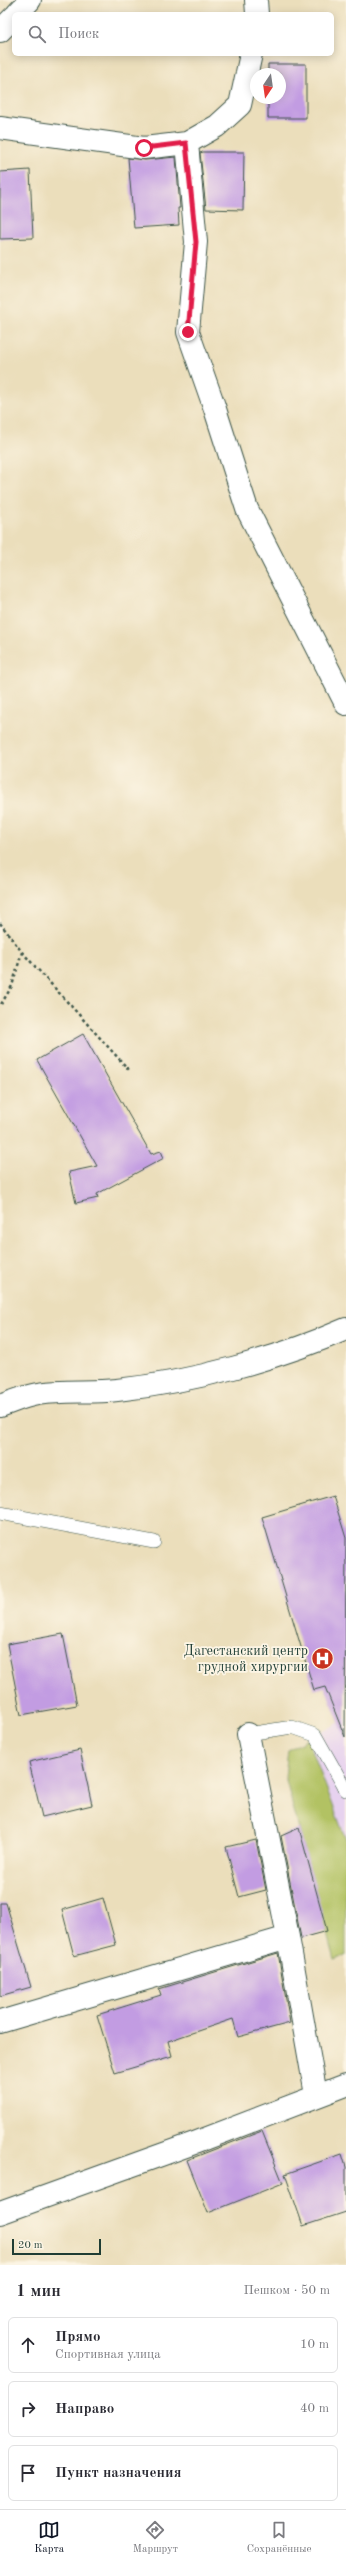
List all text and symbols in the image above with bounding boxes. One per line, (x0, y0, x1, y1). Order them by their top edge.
search box (12, 12, 334, 56)
icon: search (26, 23, 48, 45)
text: Поиск (58, 27, 99, 42)
north arrow (250, 68, 286, 104)
route start (135, 139, 153, 157)
route end (179, 323, 197, 341)
place label: Дагестанский центр грудной хирургии (184, 1644, 308, 1674)
hospital icon: Дагестанский центр грудной хирургии (310, 1645, 336, 1671)
scale bar (12, 2237, 101, 2256)
text: 20 m (18, 2240, 43, 2251)
text: 1 мин (16, 2283, 61, 2300)
text: Пешком · 50 m (243, 2284, 330, 2297)
text: Прямо (55, 2330, 101, 2345)
icon: ahead (17, 2334, 39, 2356)
text: 10 m (300, 2338, 329, 2351)
text: Спортивная улица (55, 2348, 161, 2361)
icon: right (17, 2398, 39, 2420)
text: Направо (55, 2402, 114, 2417)
text: 40 m (300, 2402, 329, 2415)
icon: arrive (17, 2462, 39, 2484)
text: Пункт назначения (55, 2466, 182, 2481)
tab: Карта (34, 2519, 64, 2557)
tab: Маршрут (133, 2519, 178, 2557)
tab: Сохранённые (247, 2519, 312, 2557)

